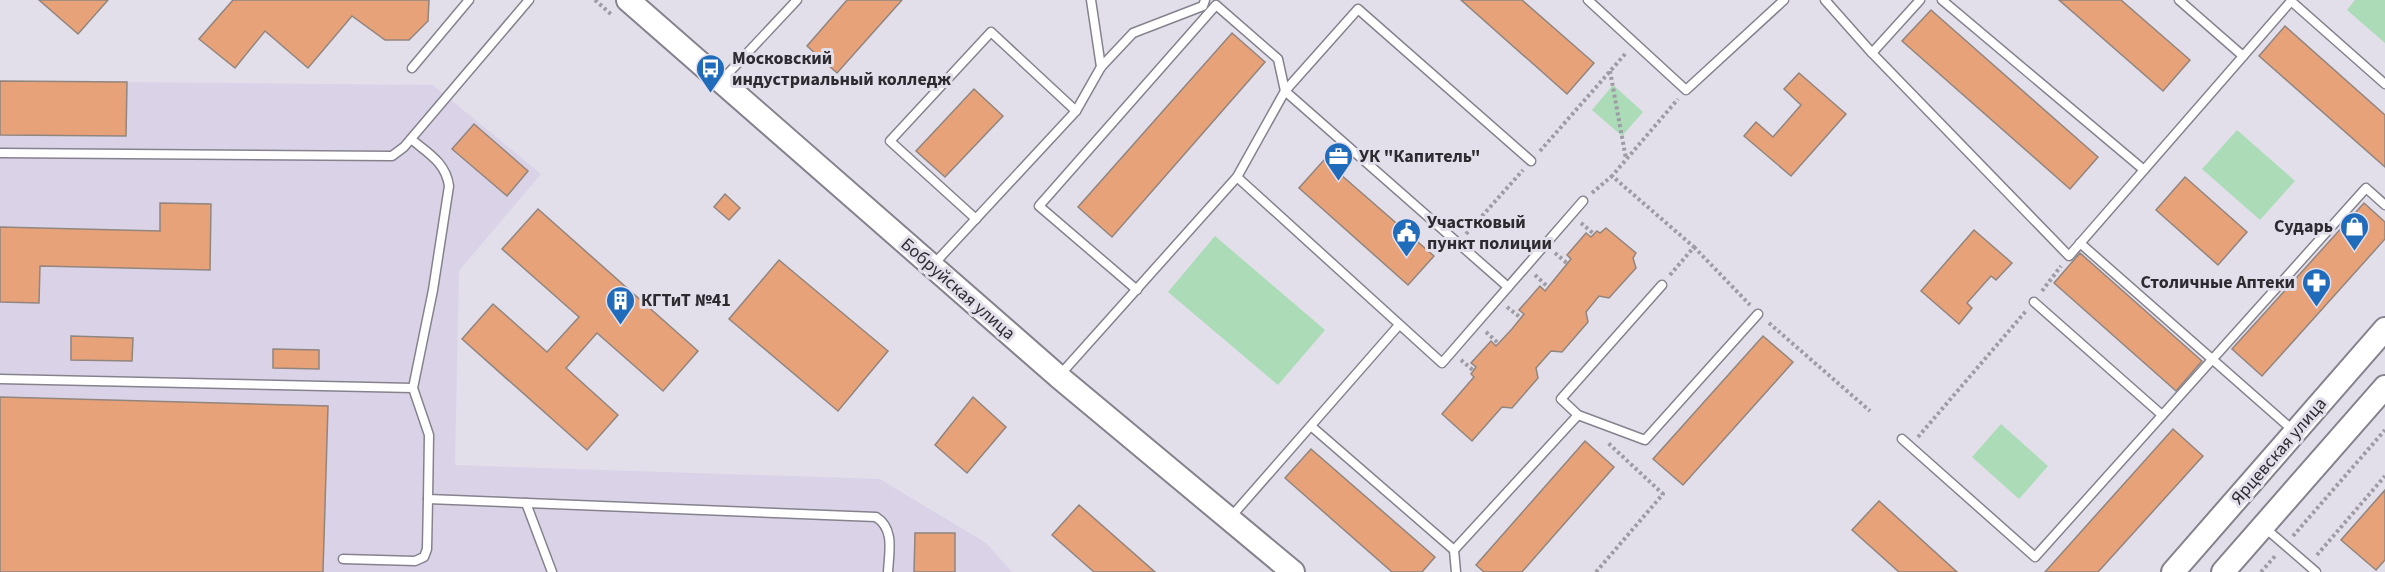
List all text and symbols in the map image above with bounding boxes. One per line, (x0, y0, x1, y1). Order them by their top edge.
place label: Московский индустриальный колледж (732, 46, 951, 92)
bus stop icon: Московский индустриальный колледж (695, 52, 727, 94)
office icon: УК "Капитель" (1322, 140, 1354, 182)
place label: УК "Капитель" (1359, 144, 1480, 169)
place label: Участковый пункт полиции (1427, 210, 1552, 256)
shop icon: Сударь (2338, 210, 2370, 252)
place label: Сударь (2274, 214, 2333, 239)
public building icon: Участковый пункт полиции (1390, 216, 1422, 258)
street label: Бобруйская улица (895, 232, 1021, 346)
pharmacy icon: Столичные Аптеки (2300, 266, 2332, 308)
place label: Столичные Аптеки (2140, 270, 2295, 295)
building icon: КГТиТ №41 (604, 284, 636, 326)
place label: КГТиТ №41 (641, 288, 731, 313)
street label: Ярцевская улица (2225, 392, 2333, 510)

